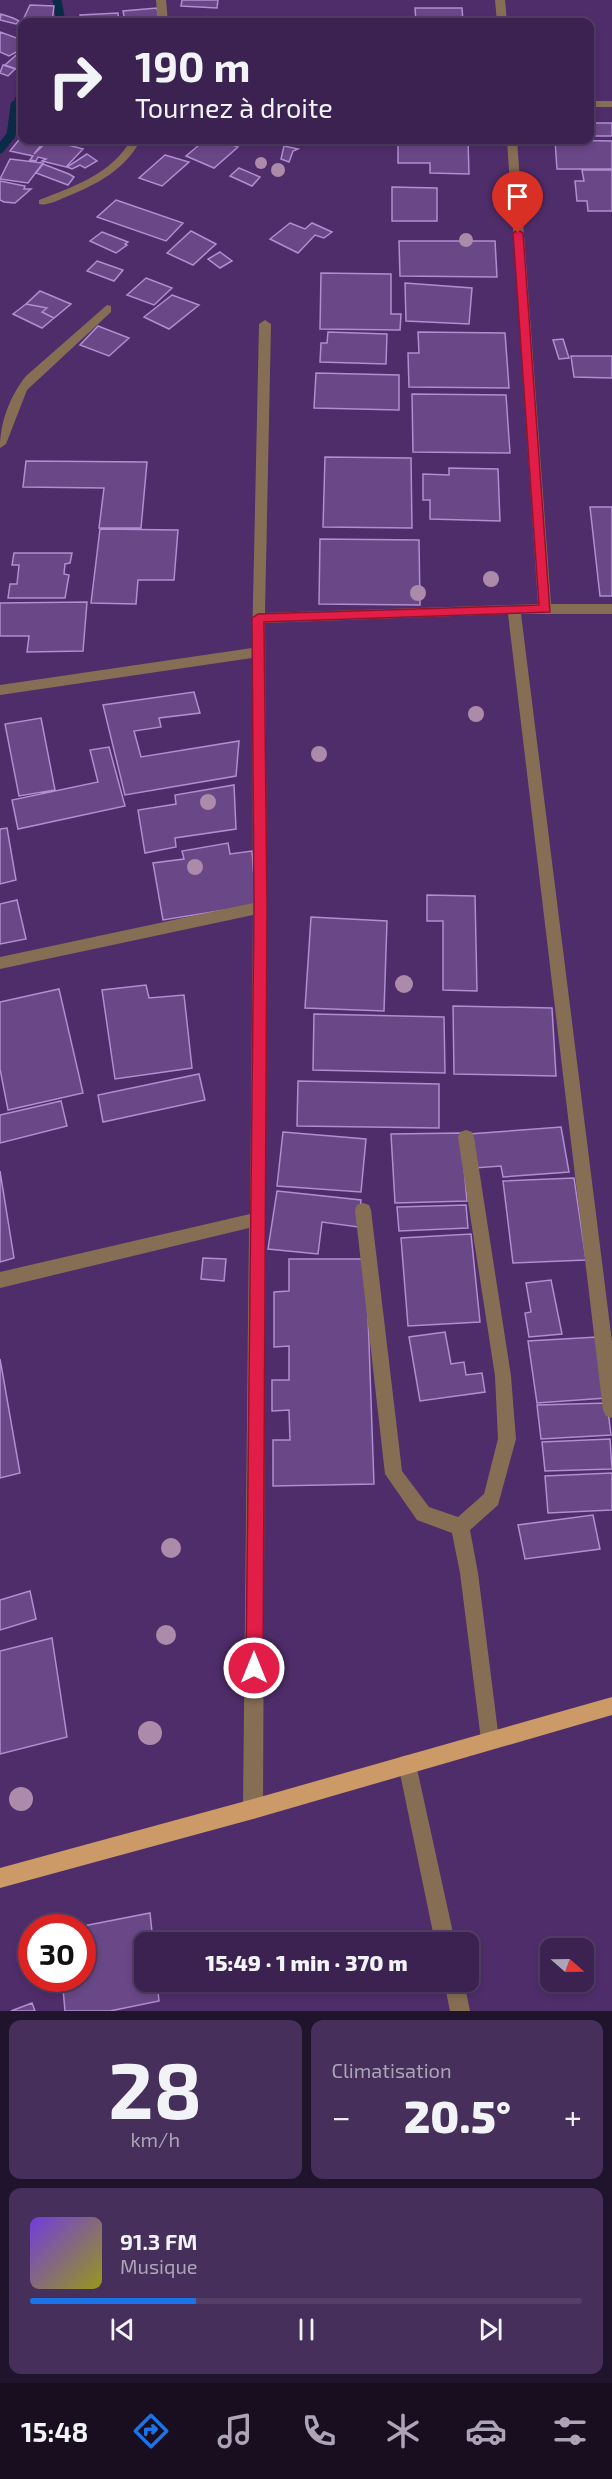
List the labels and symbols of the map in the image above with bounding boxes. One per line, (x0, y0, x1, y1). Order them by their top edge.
pin (492, 171, 543, 233)
position arrow (222, 1636, 286, 1700)
speed limit sign: 30 (18, 1914, 96, 1992)
north arrow (540, 1938, 594, 1992)

